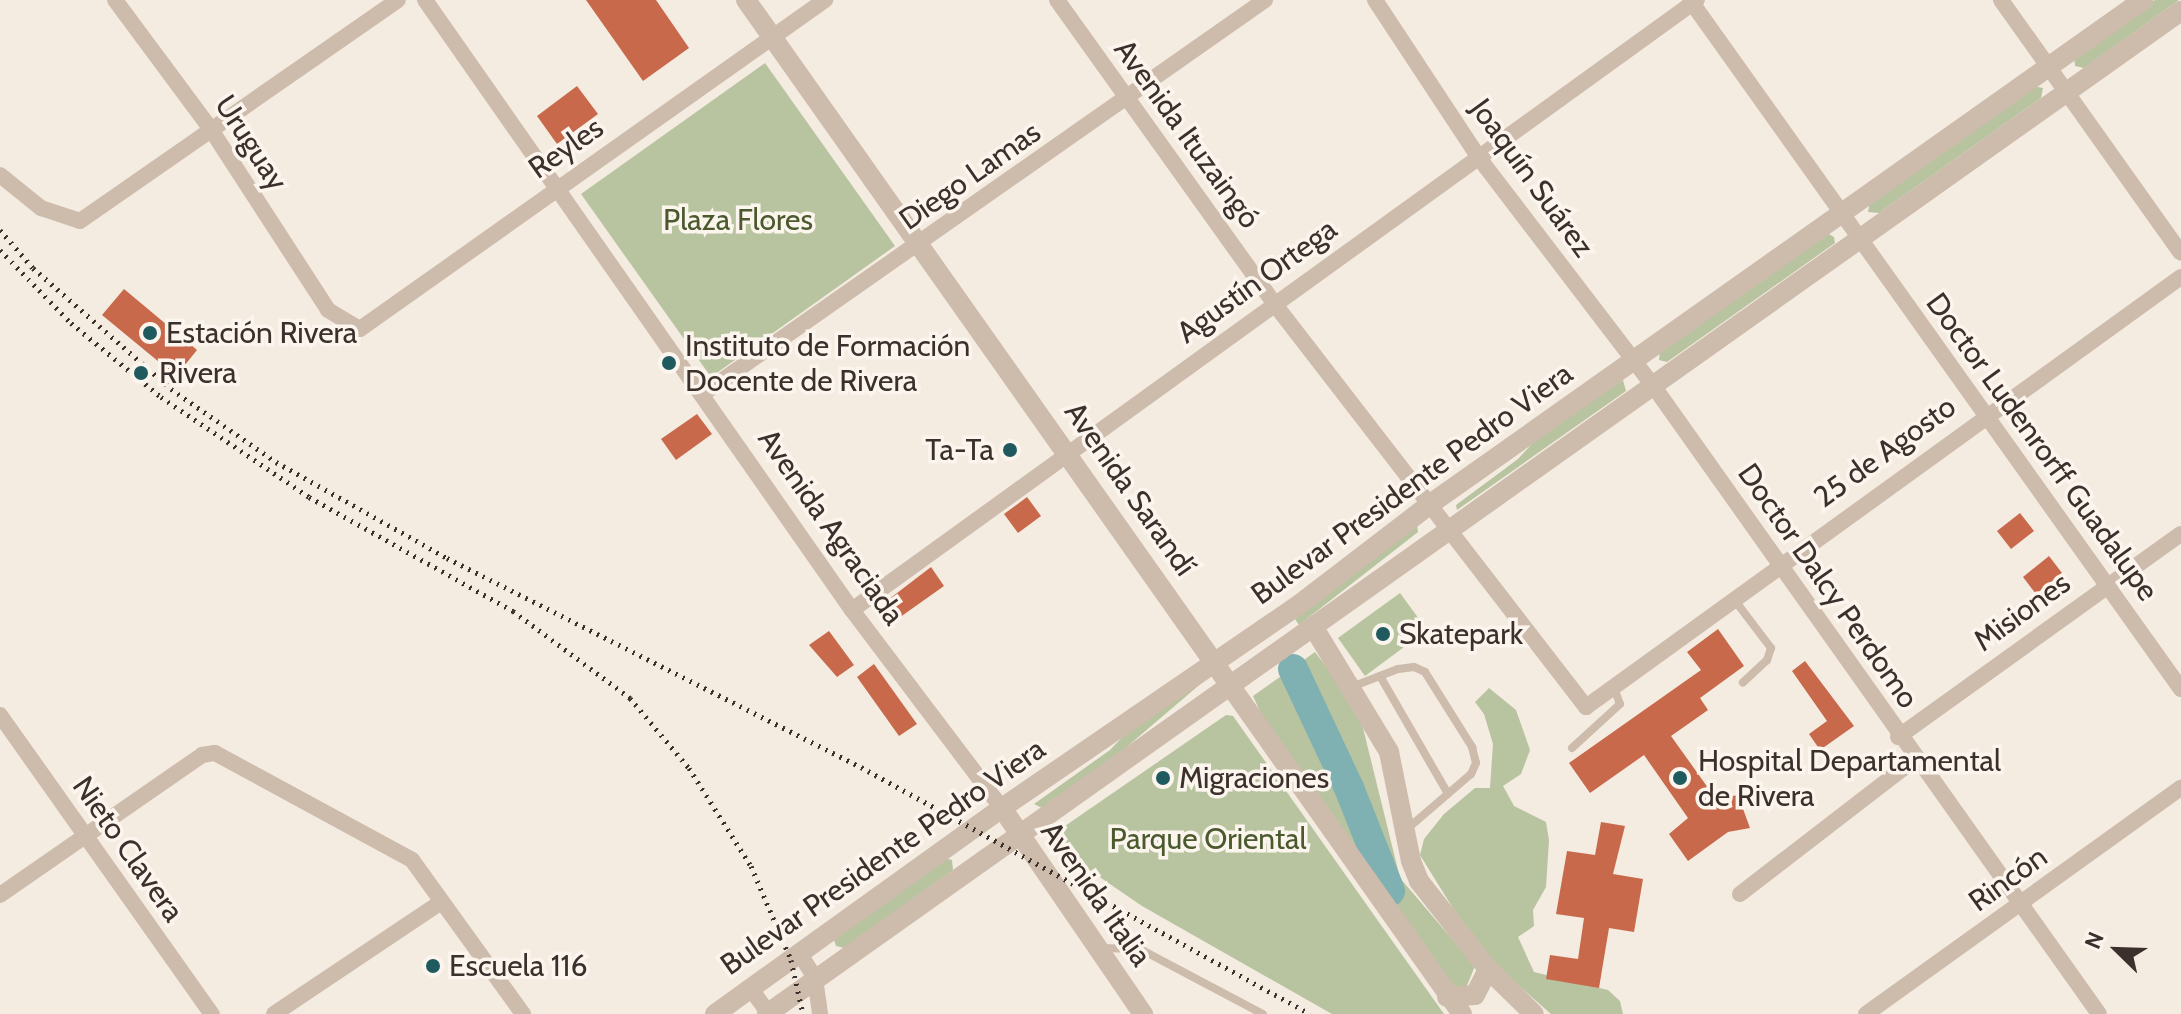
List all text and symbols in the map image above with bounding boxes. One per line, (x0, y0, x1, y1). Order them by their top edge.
street label: Avenida Ituzaingó (1106, 33, 1268, 235)
street label: Uruguay (207, 89, 295, 197)
street label: Joaquín Suárez (1463, 92, 1601, 264)
street label: Reyles (522, 110, 610, 186)
street label: Diego Lamas (892, 114, 1048, 238)
park label: Plaza Flores (663, 202, 813, 238)
street label: Agustín Ortega (1170, 211, 1344, 351)
street label: Doctor Ludenrorff Guadalupe (1918, 286, 2166, 608)
place label: Estación Rivera (166, 315, 357, 351)
marker: Estación Rivera (141, 324, 159, 342)
place label: Instituto de Formación Docente de Rivera (685, 328, 970, 398)
marker: Instituto de Formación Docente de Rivera (660, 354, 678, 372)
place label: Rivera (159, 355, 237, 391)
street label: Bulevar Presidente Pedro Viera (1245, 355, 1579, 613)
marker: Rivera (130, 362, 152, 384)
street label: 25 de Agosto (1807, 389, 1963, 515)
street label: Avenida Sarandí (1057, 395, 1203, 583)
street label: Avenida Agraciada (750, 422, 912, 632)
place label: Ta-Ta (925, 432, 994, 468)
marker: Ta-Ta (1001, 441, 1019, 459)
street label: Doctor Dalcy Perdomo (1730, 457, 1926, 715)
street label: Misiones (1967, 565, 2077, 659)
place label: Skatepark (1399, 616, 1523, 652)
marker: Skatepark (1374, 625, 1392, 643)
street label: Bulevar Presidente Pedro Viera (714, 731, 1052, 983)
place label: Hospital Departamental de Rivera (1698, 743, 2001, 814)
place label: Migraciones (1179, 760, 1329, 796)
marker: Hospital Departamental de Rivera (1669, 767, 1691, 789)
marker: Migraciones (1154, 769, 1172, 787)
street label: Nieto Clavera (65, 770, 191, 928)
street label: Avenida Italia (1033, 815, 1159, 973)
park label: Parque Oriental (1110, 821, 1306, 857)
street label: Rincón (1962, 839, 2054, 919)
north arrow (2077, 910, 2157, 990)
text: N (2079, 928, 2110, 953)
place label: Escuela 116 (449, 948, 587, 984)
marker: Escuela 116 (424, 957, 442, 975)

